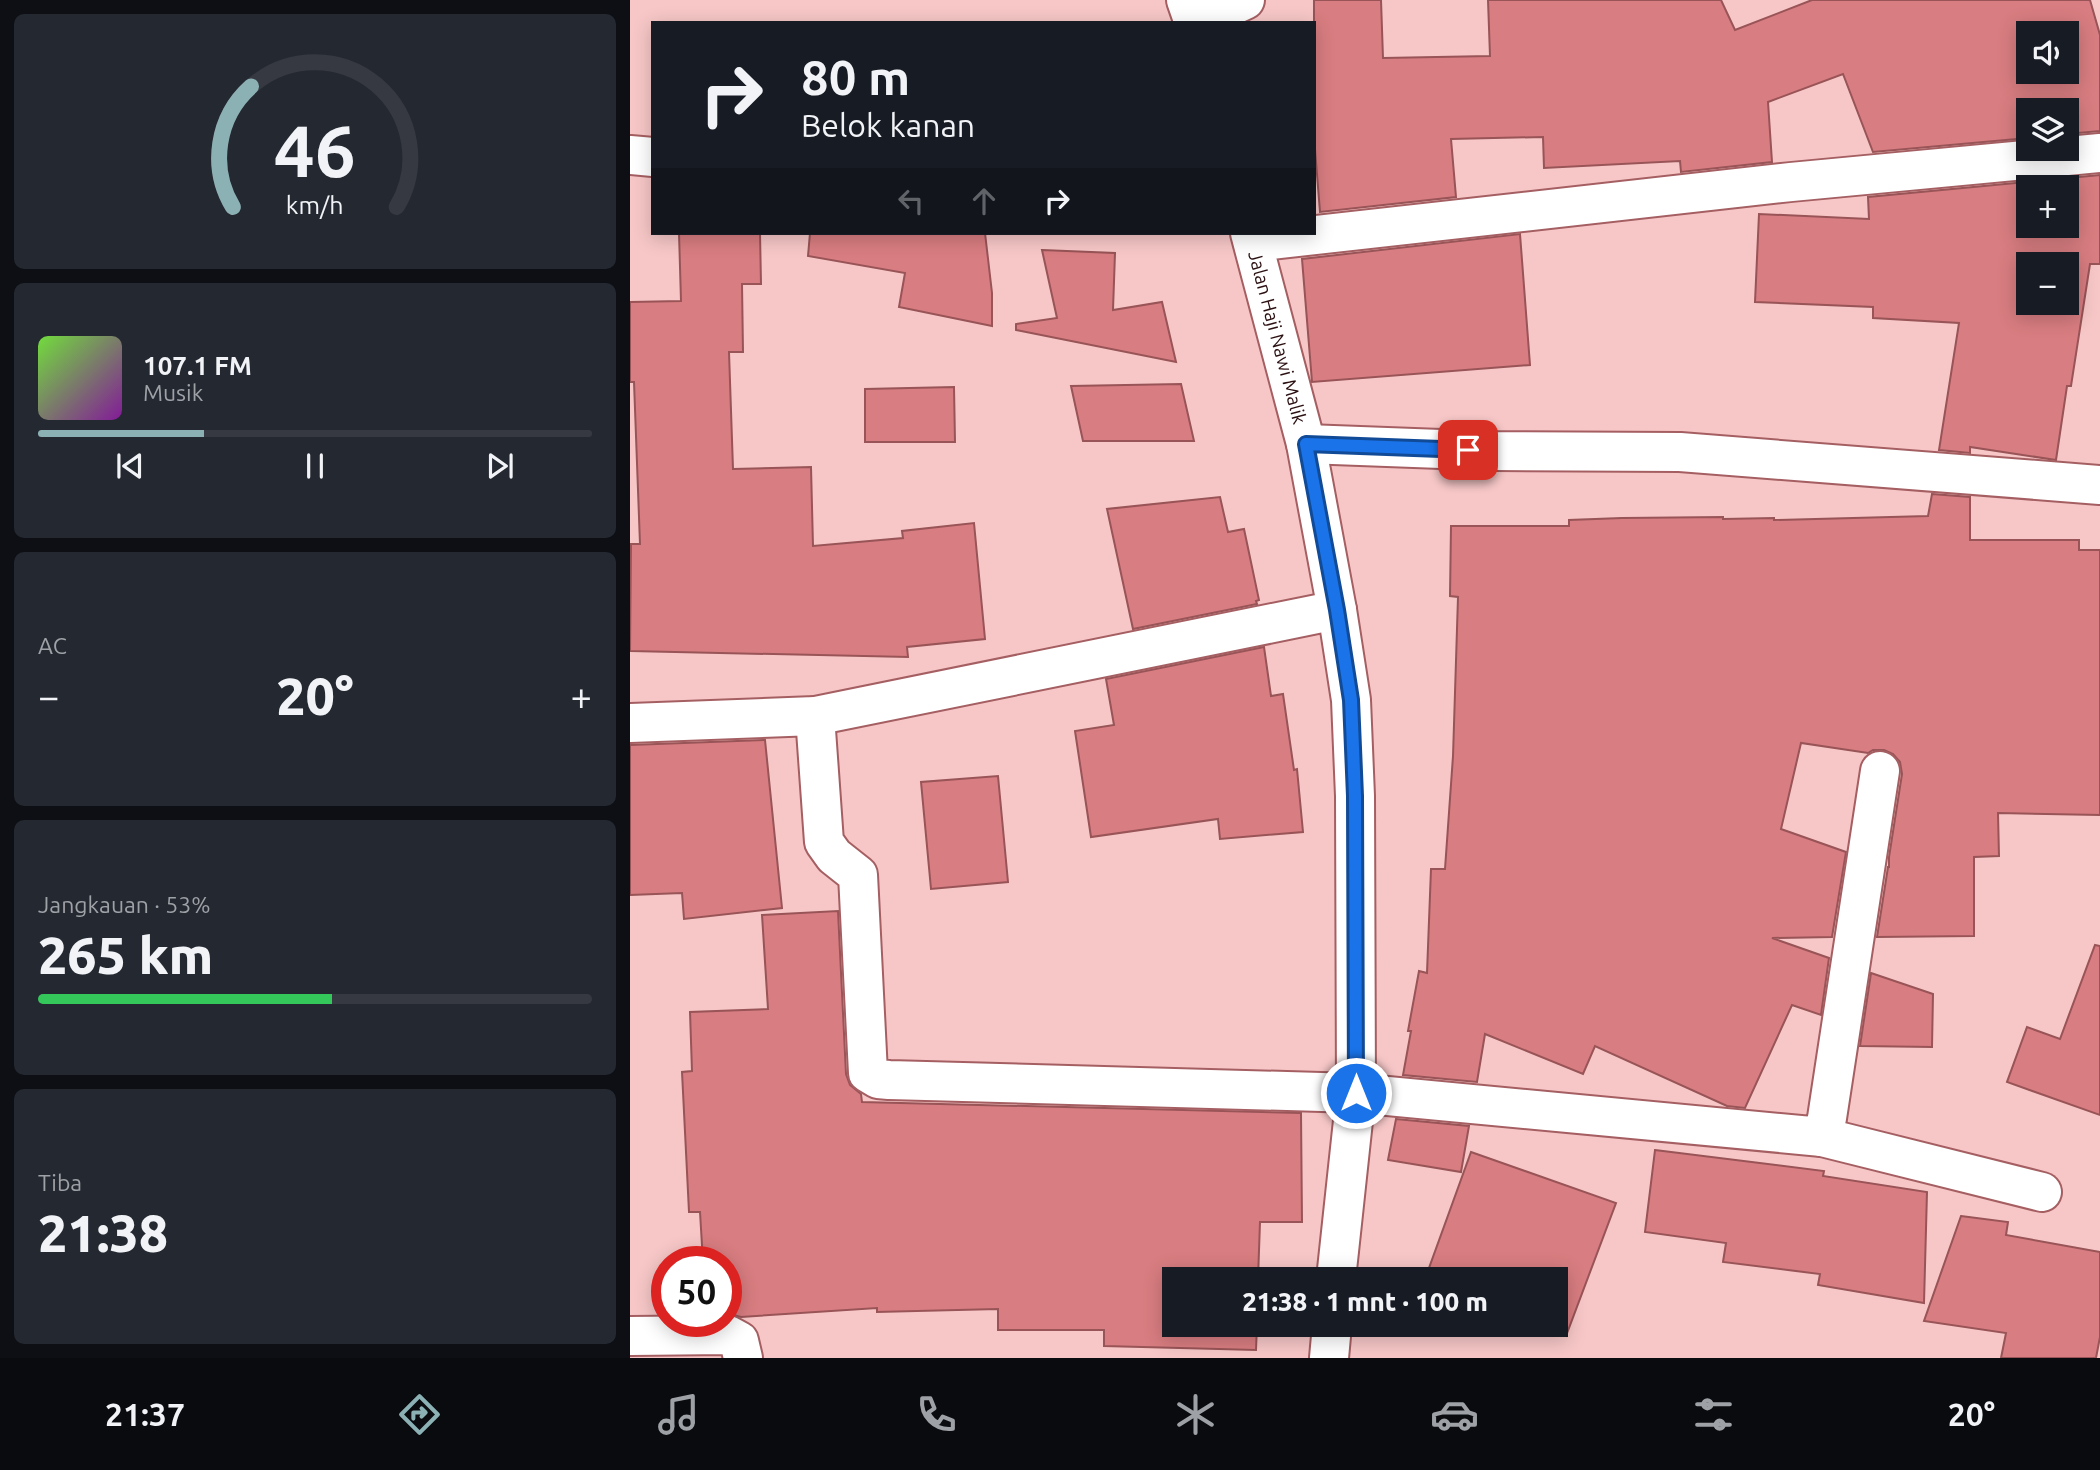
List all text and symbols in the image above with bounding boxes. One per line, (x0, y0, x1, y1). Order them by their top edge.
map controls (2016, 21, 2079, 315)
button: sound (2016, 21, 2079, 84)
icon: right (686, 49, 777, 140)
text: 80 m (801, 49, 910, 104)
button: layers (2016, 98, 2079, 161)
text: Belok kanan (801, 107, 975, 143)
text: 46 (274, 110, 356, 192)
button: + (2016, 175, 2079, 238)
icon: left (892, 182, 930, 220)
icon: ahead (965, 182, 1003, 220)
icon: right (1038, 182, 1076, 220)
text: km/h (286, 191, 344, 219)
street label: Jalan Haji Nawi Malik (1244, 248, 1311, 427)
button: − (2016, 252, 2079, 315)
text: 107.1 FM (143, 351, 252, 380)
text: Musik (143, 380, 203, 405)
pin (1438, 420, 1498, 480)
icon: arrive (1449, 431, 1487, 469)
icon: previous (111, 447, 149, 485)
icon: pause (296, 447, 334, 485)
icon: next (481, 447, 519, 485)
text: AC (38, 633, 67, 658)
text: 20° (276, 667, 354, 725)
text: − (38, 675, 59, 717)
text: + (571, 675, 592, 717)
text: Jangkauan · 53% (38, 892, 210, 917)
text: 265 km (38, 926, 213, 984)
position arrow (1319, 1056, 1393, 1130)
text: Tiba (38, 1170, 82, 1195)
text: 21:38 (38, 1204, 168, 1262)
speed limit sign: 50 (651, 1246, 742, 1337)
text: 21:38 · 1 mnt · 100 m (1242, 1287, 1488, 1316)
icon: directions (395, 1390, 444, 1439)
icon: music (654, 1390, 703, 1439)
icon: phone (912, 1390, 961, 1439)
icon: climate (1171, 1390, 1220, 1439)
icon: car (1430, 1390, 1479, 1439)
icon: filters (1689, 1390, 1738, 1439)
text: 21:37 (105, 1396, 185, 1432)
text: 20° (1948, 1396, 1995, 1432)

